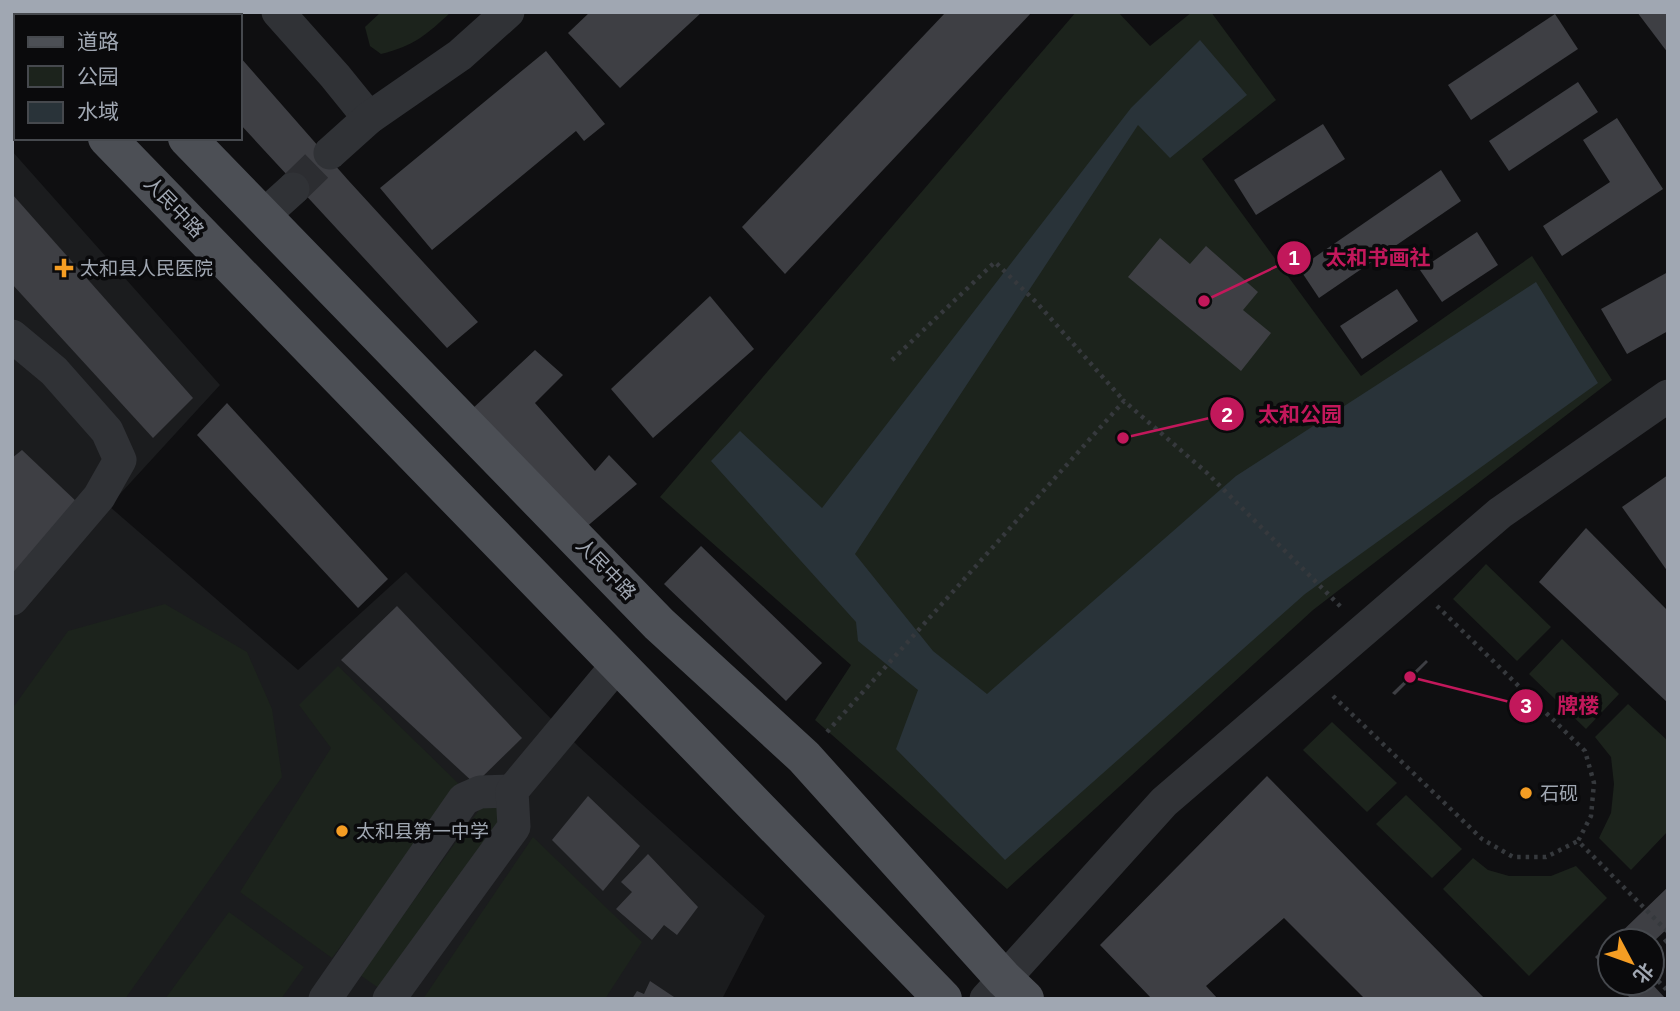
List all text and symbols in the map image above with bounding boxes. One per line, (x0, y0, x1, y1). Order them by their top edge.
legend (14, 14, 242, 140)
text: 道路 (77, 30, 119, 53)
text: 公园 (77, 65, 119, 88)
text: 水域 (77, 100, 119, 123)
street label: 人民中路 (140, 172, 208, 242)
callout: 太和书画社 (1276, 237, 1444, 279)
text: 1 (1288, 246, 1300, 269)
text: 太和书画社 (1326, 246, 1431, 269)
marker: 太和县人民医院 (54, 258, 74, 278)
place label: 太和县人民医院 (80, 258, 213, 279)
callout: 太和公园 (1209, 393, 1356, 435)
text: 2 (1221, 403, 1233, 426)
text: 太和公园 (1258, 403, 1342, 426)
street label: 人民中路 (572, 534, 640, 604)
callout: 牌楼 (1508, 685, 1613, 727)
text: 3 (1520, 694, 1532, 717)
text: 牌楼 (1557, 694, 1599, 717)
place label: 石砚 (1540, 783, 1578, 804)
marker: 石砚 (1518, 785, 1534, 801)
place label: 太和县第一中学 (356, 821, 489, 842)
marker: 太和县第一中学 (334, 823, 350, 839)
north arrow (1596, 927, 1666, 997)
text: 北 (1629, 959, 1658, 987)

